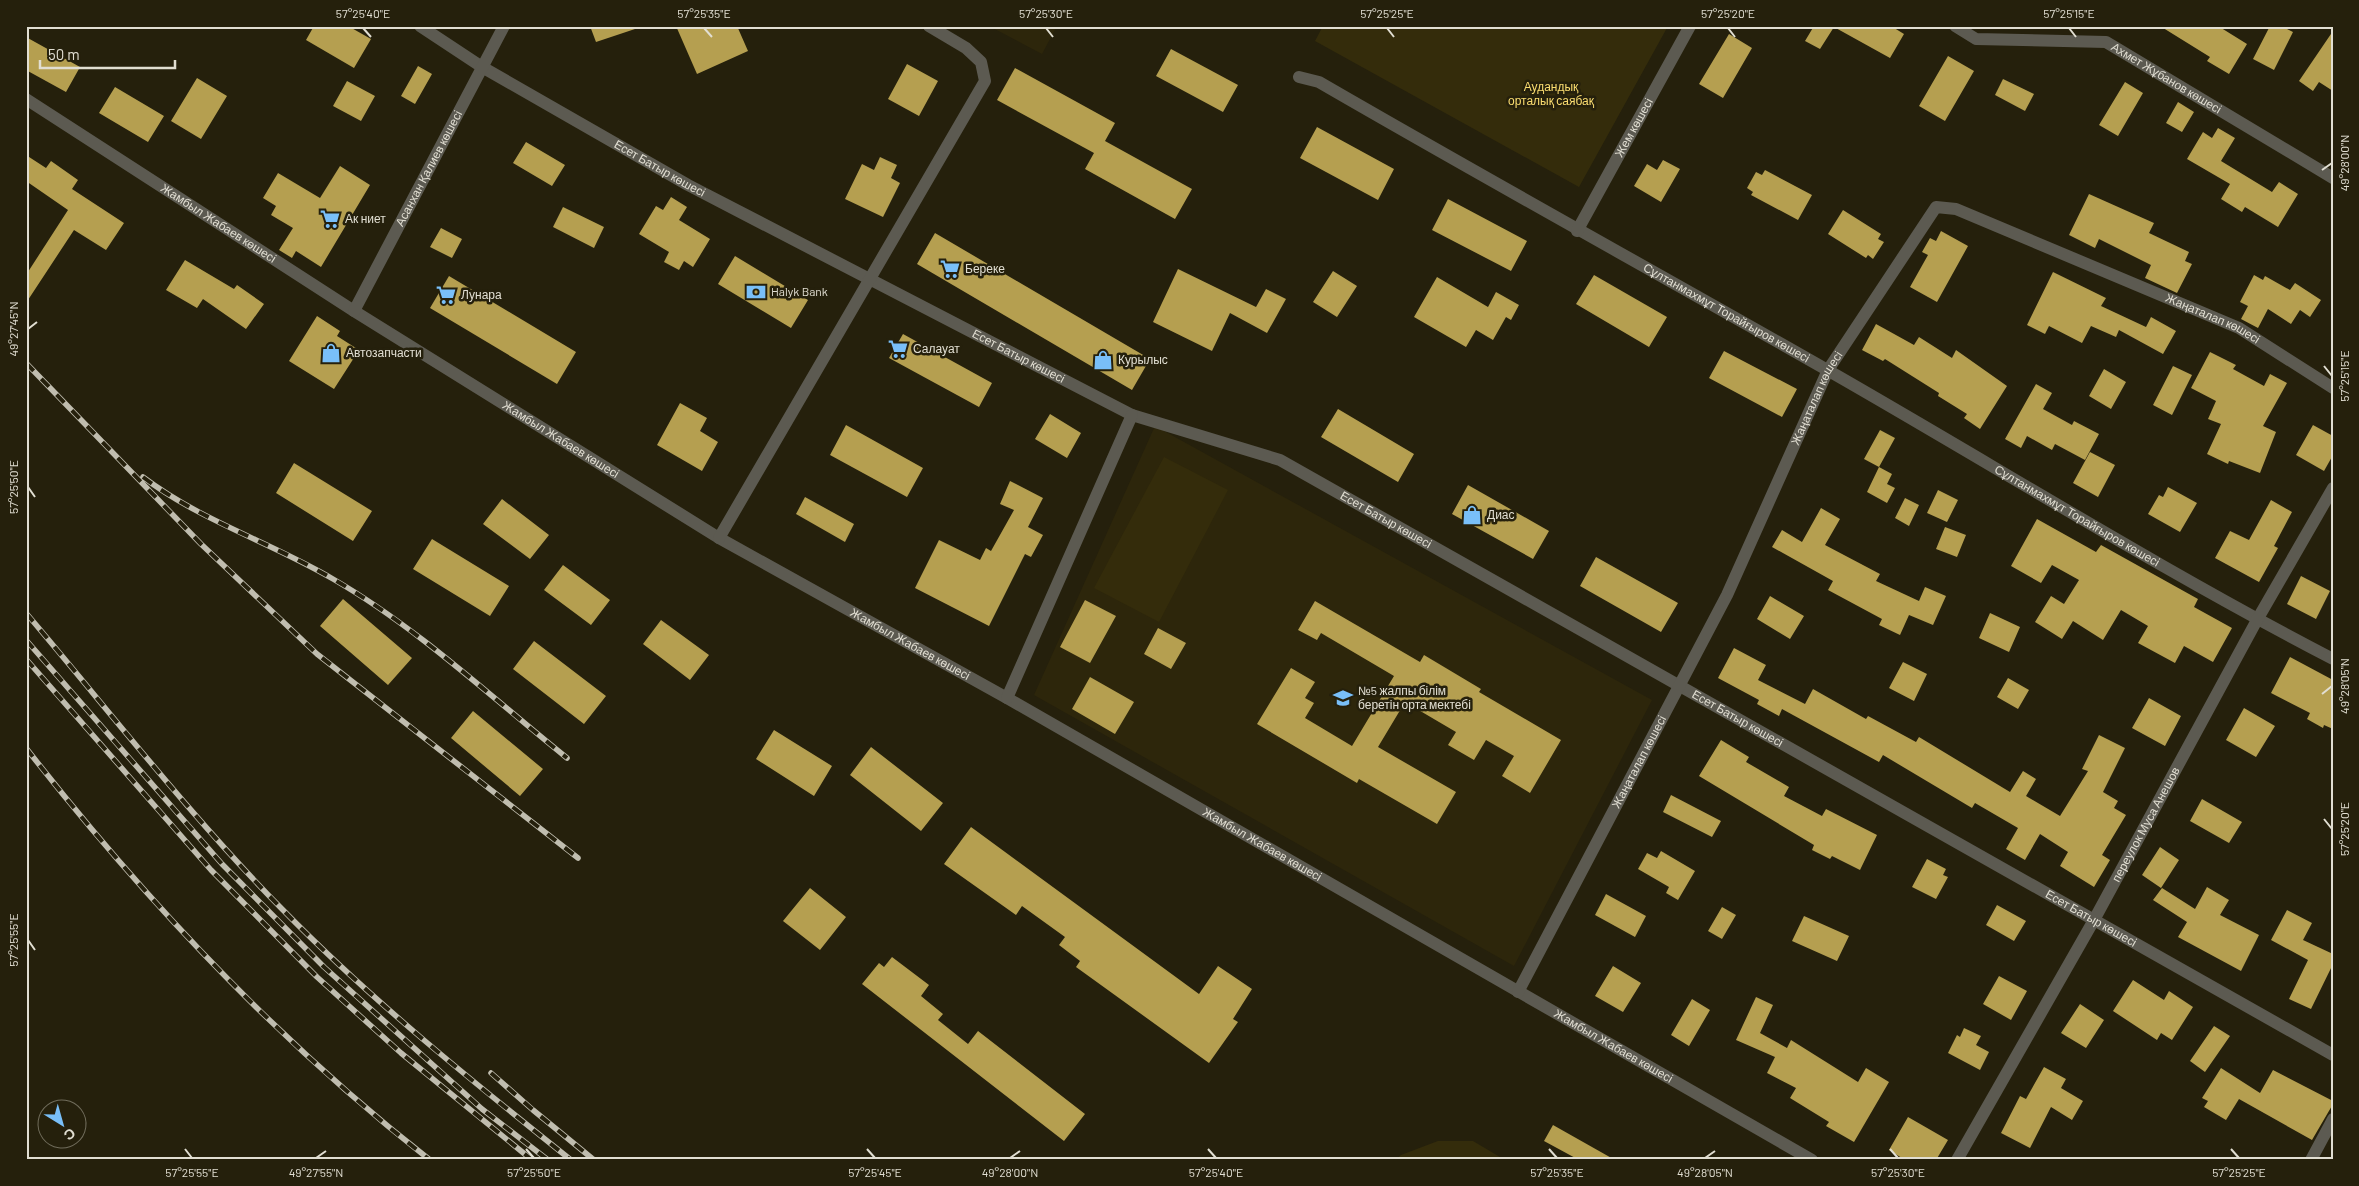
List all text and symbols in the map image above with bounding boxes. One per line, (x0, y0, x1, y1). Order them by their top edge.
text: 57°25'40"E (336, 6, 390, 20)
text: 57°25'35"E (677, 6, 731, 20)
text: 57°25'30"E (1019, 6, 1073, 20)
text: 57°25'25"E (1360, 6, 1414, 20)
text: 57°25'20"E (1701, 6, 1755, 20)
text: 57°25'15"E (2043, 6, 2095, 20)
scale bar (40, 38, 175, 70)
street label: Ахмет Жұбанов көшесі (2109, 39, 2224, 116)
text: 50 m (48, 45, 80, 63)
park label: Аудандық орталық саябақ (1508, 79, 1595, 108)
street label: Жем көшесі (1611, 95, 1655, 159)
street label: Асанхан Қалиев көшесі (392, 108, 464, 228)
text: 49°28'00"N (2337, 135, 2351, 191)
street label: Есет Батыр көшесі (612, 136, 708, 199)
street label: Жамбыл Жабаев көшесі (159, 180, 279, 265)
supermarket icon: Ак ниет (319, 208, 341, 230)
place label: Ак ниет (345, 211, 386, 225)
supermarket icon: Береке (939, 258, 961, 280)
street label: Сұлтанмахмұт Торайғыров көшесі (1641, 260, 1813, 365)
place label: Береке (965, 261, 1005, 276)
bank icon: Halyk Bank (745, 281, 767, 303)
supermarket icon: Лунара (435, 284, 457, 306)
place label: Halyk Bank (771, 284, 828, 298)
place label: Лунара (461, 287, 502, 302)
street label: Жаңаталап көшесі (2164, 290, 2263, 346)
text: 49°27'45"N (6, 301, 20, 357)
street label: Есет Батыр көшесі (970, 326, 1068, 385)
supermarket icon: Салауат (887, 338, 909, 360)
place label: Салауат (913, 341, 960, 356)
shop icon: Автозапчасти (320, 342, 342, 364)
place label: Автозапчасти (346, 345, 422, 359)
street label: Жаңаталап көшесі (1787, 348, 1845, 447)
shop icon: Курылыс (1092, 349, 1114, 371)
text: 57°25'15"E (2337, 350, 2351, 402)
place label: Курылыс (1118, 352, 1168, 367)
street label: Жамбыл Жабаев көшесі (500, 397, 622, 480)
text: 57°25'50"E (6, 460, 20, 514)
street label: Сұлтанмахмұт Торайғыров көшесі (1992, 461, 2162, 569)
street label: Есет Батыр көшесі (1338, 488, 1434, 550)
shop icon: Диас (1461, 504, 1483, 526)
place label: Диас (1487, 507, 1515, 522)
street label: Жамбыл Жабаев көшесі (848, 605, 973, 682)
text: 49°28'05"N (2337, 658, 2351, 714)
place label: №5 жалпы білім беретін орта мектебі (1358, 683, 1471, 712)
street label: Есет Батыр көшесі (1690, 686, 1786, 749)
school or university icon: №5 жалпы білім беретін орта мектебі (1332, 687, 1354, 709)
street label: Жаңаталап көшесі (1608, 713, 1668, 810)
street label: переулок Муса Анешов (2108, 764, 2182, 884)
text: 57°25'20"E (2337, 802, 2351, 856)
street label: Жамбыл Жабаев көшесі (1201, 804, 1324, 883)
street label: Есет Батыр көшесі (2043, 886, 2140, 949)
text: 57°25'55"E (6, 913, 20, 967)
street label: Жамбыл Жабаев көшесі (1552, 1006, 1676, 1085)
north arrow (38, 1098, 88, 1148)
text: С (61, 1125, 79, 1145)
text: 57°25'55"E (165, 1165, 219, 1179)
text: 49°27'55"N (289, 1165, 343, 1179)
text: 57°25'50"E (507, 1165, 561, 1179)
text: 57°25'45"E (848, 1165, 902, 1179)
text: 49°28'00"N (982, 1165, 1038, 1179)
text: 57°25'40"E (1189, 1165, 1243, 1179)
text: 57°25'35"E (1530, 1165, 1584, 1179)
text: 49°28'05"N (1677, 1165, 1733, 1179)
text: 57°25'30"E (1871, 1165, 1925, 1179)
text: 57°25'25"E (2212, 1165, 2266, 1179)

